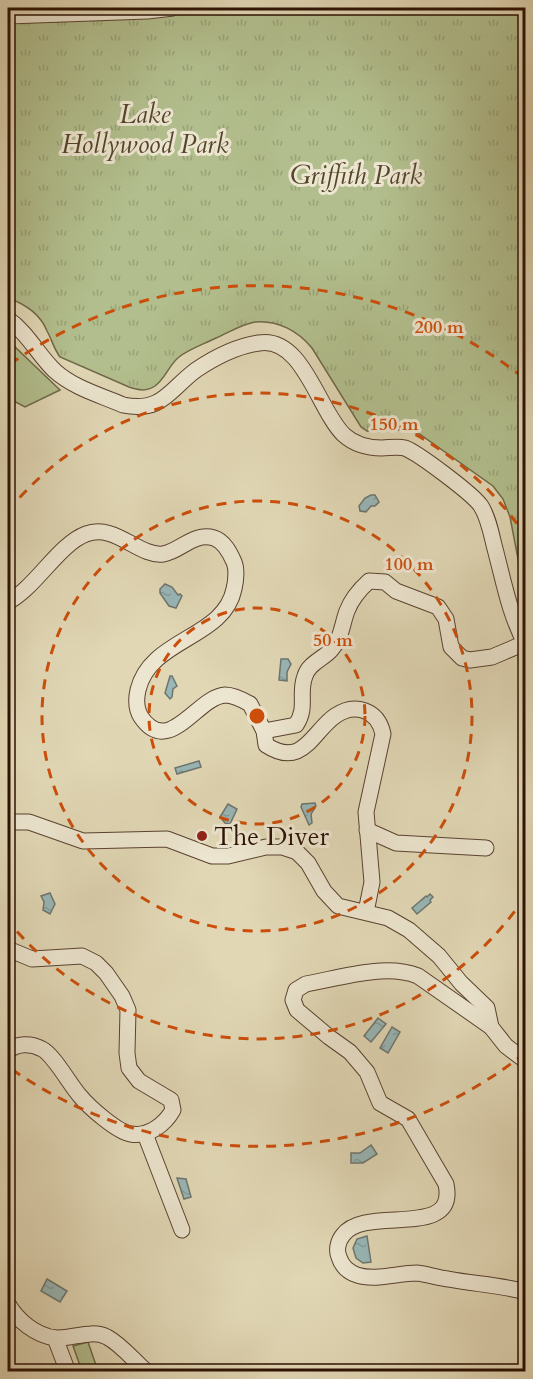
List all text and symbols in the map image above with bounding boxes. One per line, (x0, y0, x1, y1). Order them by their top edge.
park label: Lake Hollywood Park (61, 97, 229, 162)
park label: Griffith Park (290, 158, 422, 193)
text: 200 m (414, 315, 464, 340)
text: 150 m (369, 412, 419, 437)
text: 100 m (384, 552, 434, 577)
text: 50 m (313, 628, 353, 653)
centre of rings (247, 706, 267, 726)
place label: The Diver (214, 819, 330, 854)
marker: The Diver (195, 829, 209, 843)

